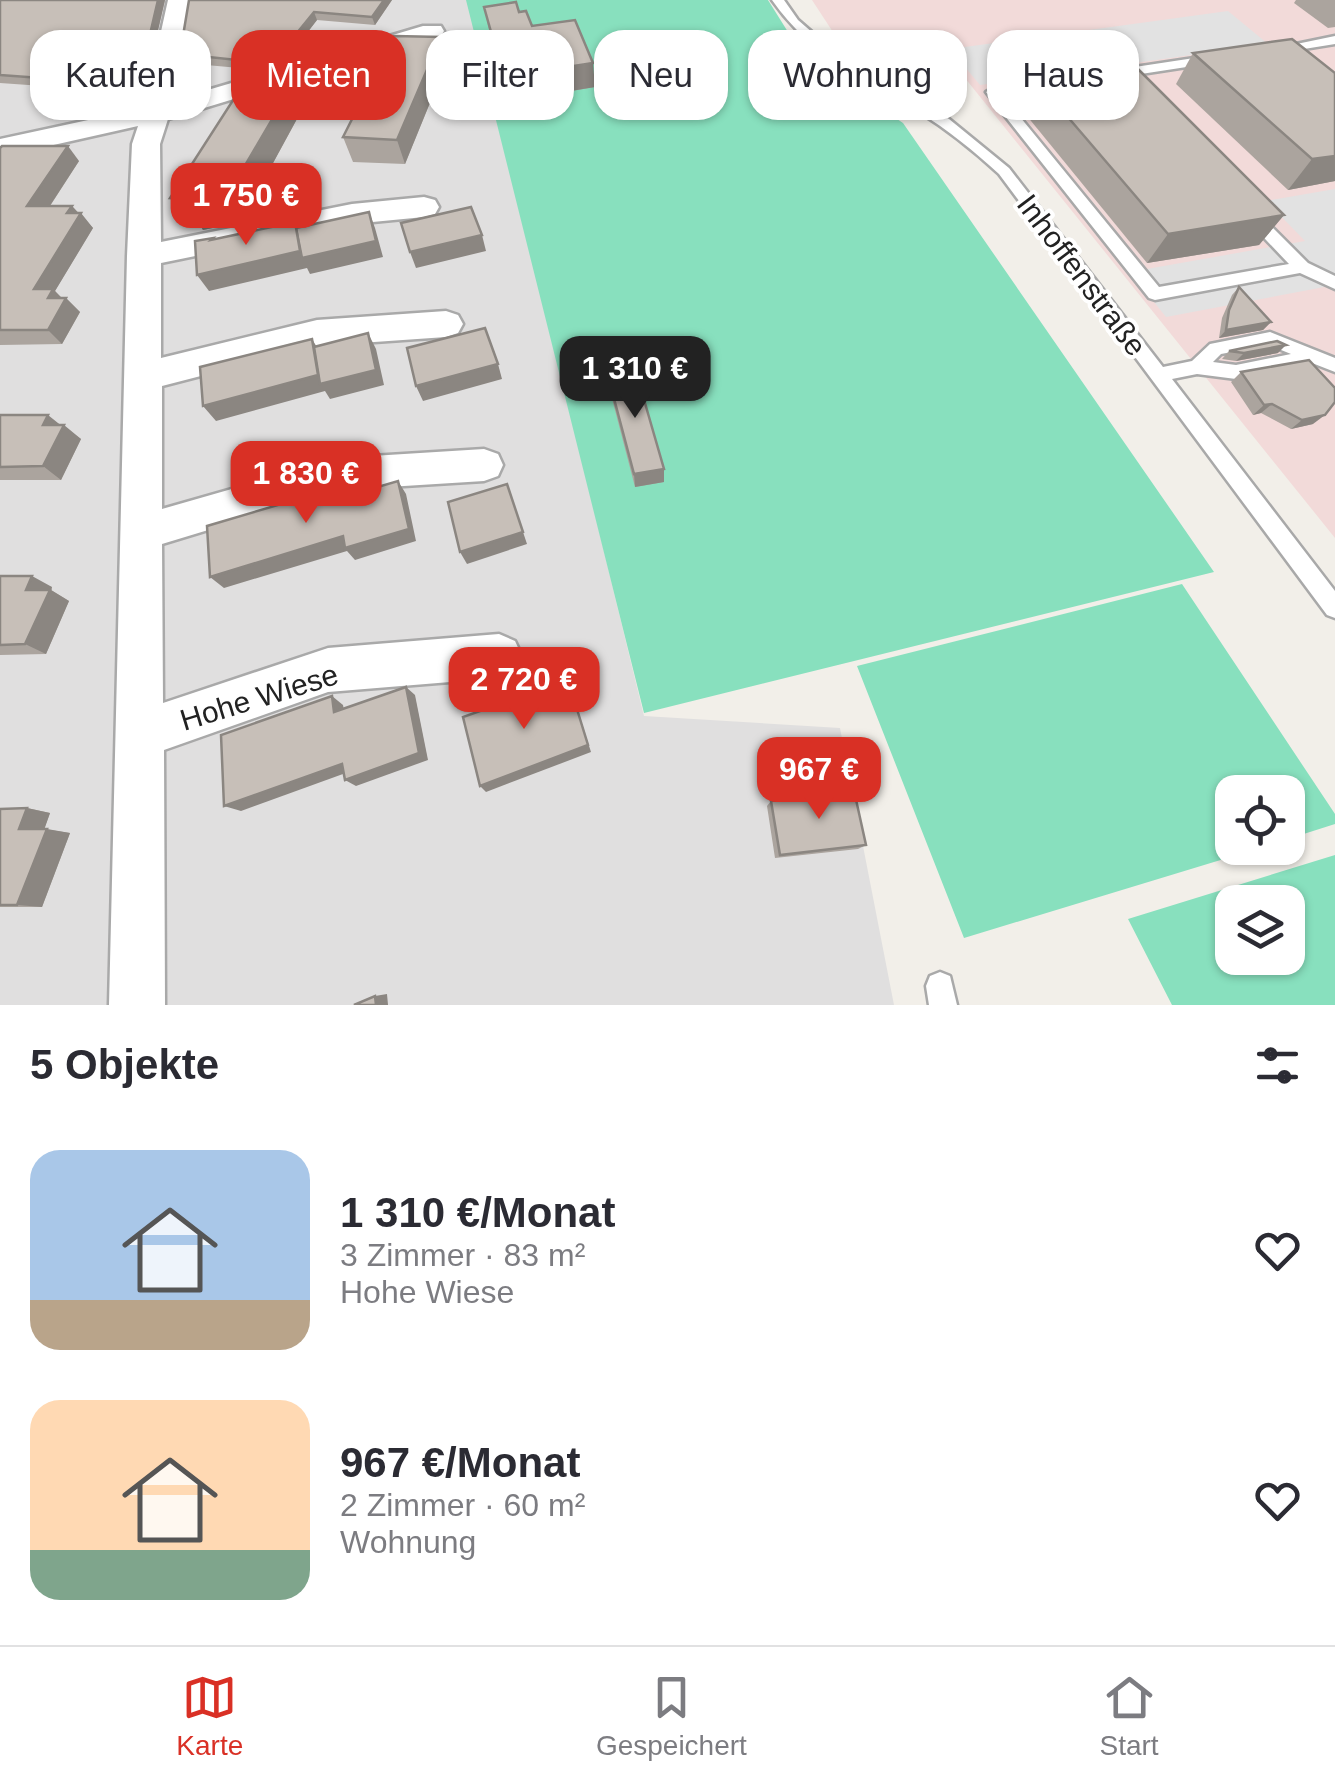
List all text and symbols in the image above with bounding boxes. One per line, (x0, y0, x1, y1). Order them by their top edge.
chip: Kaufen (30, 30, 211, 120)
chip: Mieten (231, 30, 406, 120)
chip: Filter (426, 30, 574, 120)
chip: Neu (594, 30, 728, 120)
chip: Wohnung (748, 30, 967, 120)
chip: Haus (987, 30, 1139, 120)
pin: 1 750 € (154, 163, 338, 248)
text: 1 750 € (193, 177, 299, 213)
street label: Inhoffenstraße (1011, 188, 1153, 362)
pin: 1 310 € (543, 336, 727, 421)
text: 1 310 € (582, 350, 688, 386)
pin: 1 830 € (214, 441, 398, 526)
text: 1 830 € (253, 455, 359, 491)
pin: 2 720 € (432, 647, 616, 732)
street label: Hohe Wiese (176, 657, 342, 737)
text: 2 720 € (471, 661, 577, 697)
pin: 967 € (749, 737, 889, 822)
text: 967 € (779, 751, 859, 787)
map controls (1215, 775, 1305, 975)
button: locate (1215, 775, 1305, 865)
button: layers (1215, 885, 1305, 975)
icon: filters (1250, 1038, 1305, 1093)
text: 5 Objekte (30, 1041, 219, 1088)
text: 1 310 €/Monat (340, 1189, 615, 1236)
icon: home (110, 1190, 230, 1310)
icon: heart (1250, 1223, 1305, 1278)
text: 3 Zimmer · 83 m² (340, 1237, 585, 1273)
text: Hohe Wiese (340, 1274, 514, 1310)
text: 967 €/Monat (340, 1439, 580, 1486)
icon: home (110, 1440, 230, 1560)
icon: heart (1250, 1473, 1305, 1528)
text: 2 Zimmer · 60 m² (340, 1487, 585, 1523)
text: Wohnung (340, 1524, 476, 1560)
tab: Karte (176, 1670, 243, 1762)
tab: Gespeichert (596, 1670, 747, 1762)
tab: Start (1100, 1670, 1159, 1762)

